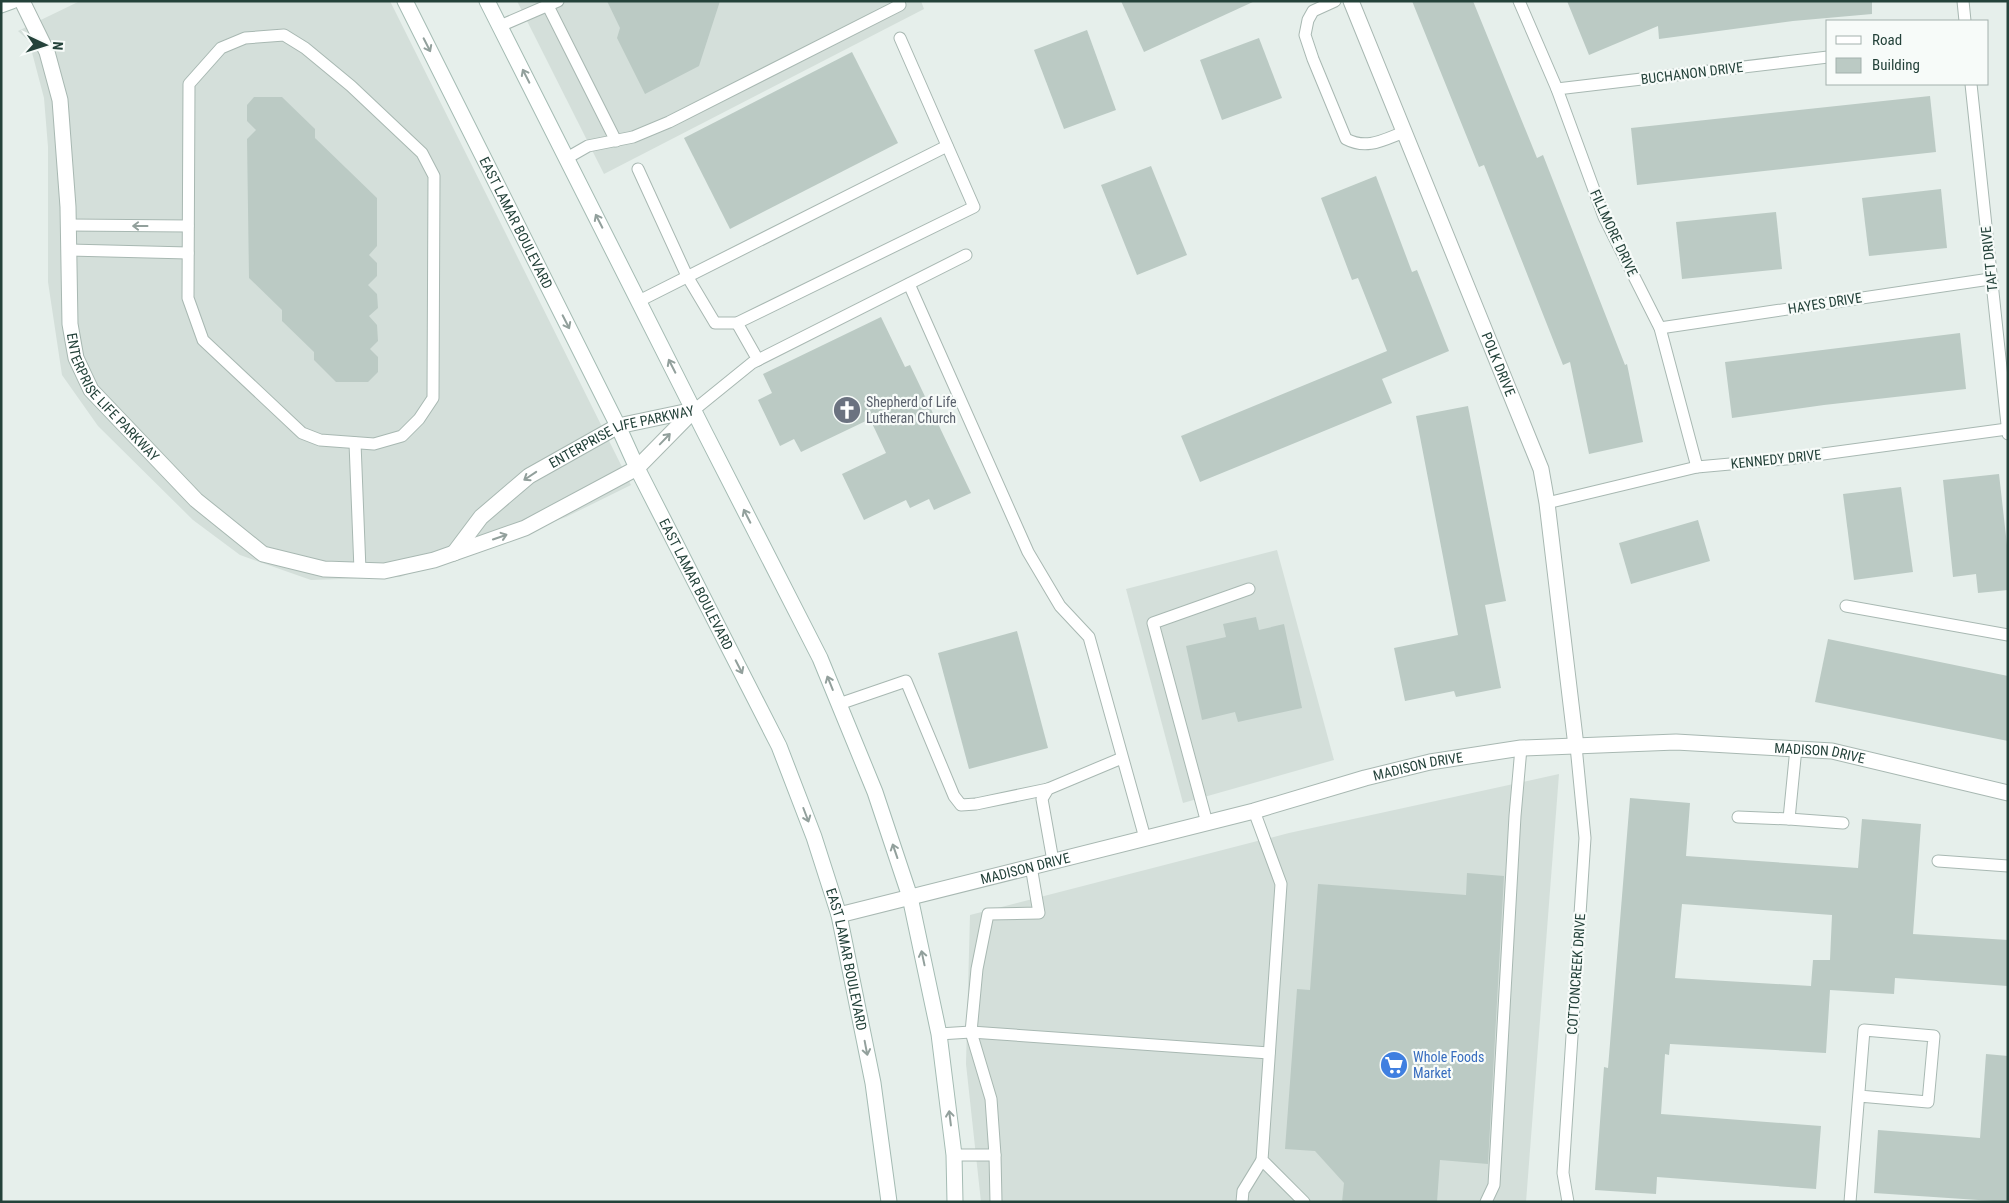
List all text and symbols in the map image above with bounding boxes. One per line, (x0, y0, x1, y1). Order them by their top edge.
north arrow (20, 20, 70, 70)
legend (1826, 20, 1989, 85)
text: Road (1872, 31, 1902, 49)
one-way arrow (423, 37, 432, 52)
text: N (50, 41, 66, 51)
text: Building (1872, 56, 1920, 74)
street label: BUCHANON DRIVE (1640, 59, 1744, 87)
one-way arrow (521, 69, 530, 84)
street label: EAST LAMAR BOULEVARD (476, 154, 556, 291)
street label: FILLMORE DRIVE (1587, 187, 1641, 279)
one-way arrow (594, 214, 604, 229)
one-way arrow (132, 221, 148, 230)
street label: TAFT DRIVE (1978, 225, 2000, 292)
street label: HAYES DRIVE (1787, 289, 1863, 317)
one-way arrow (561, 314, 571, 329)
street label: POLK DRIVE (1478, 330, 1519, 399)
street label: ENTERPRISE LIFE PARKWAY (64, 332, 163, 465)
one-way arrow (667, 359, 677, 374)
place label: Shepherd of Life Lutheran Church (866, 394, 957, 426)
church icon: Shepherd of Life Lutheran Church (832, 395, 862, 425)
street label: ENTERPRISE LIFE PARKWAY (546, 402, 696, 471)
one-way arrow (659, 433, 671, 445)
street label: KENNEDY DRIVE (1730, 446, 1822, 472)
one-way arrow (523, 471, 537, 481)
one-way arrow (742, 508, 752, 523)
street label: EAST LAMAR BOULEVARD (656, 516, 737, 653)
one-way arrow (492, 532, 507, 541)
one-way arrow (735, 659, 744, 674)
one-way arrow (825, 676, 835, 691)
street label: MADISON DRIVE (1774, 740, 1867, 767)
street label: MADISON DRIVE (1371, 749, 1464, 784)
one-way arrow (802, 807, 811, 822)
one-way arrow (890, 843, 899, 859)
street label: MADISON DRIVE (979, 849, 1072, 887)
street label: EAST LAMAR BOULEVARD (823, 886, 870, 1032)
street label: COTTONCREEK DRIVE (1564, 913, 1588, 1035)
one-way arrow (918, 950, 928, 966)
one-way arrow (862, 1040, 871, 1056)
place label: Whole Foods Market (1413, 1049, 1484, 1081)
supermarket icon: Whole Foods Market (1379, 1050, 1409, 1080)
one-way arrow (945, 1111, 955, 1127)

